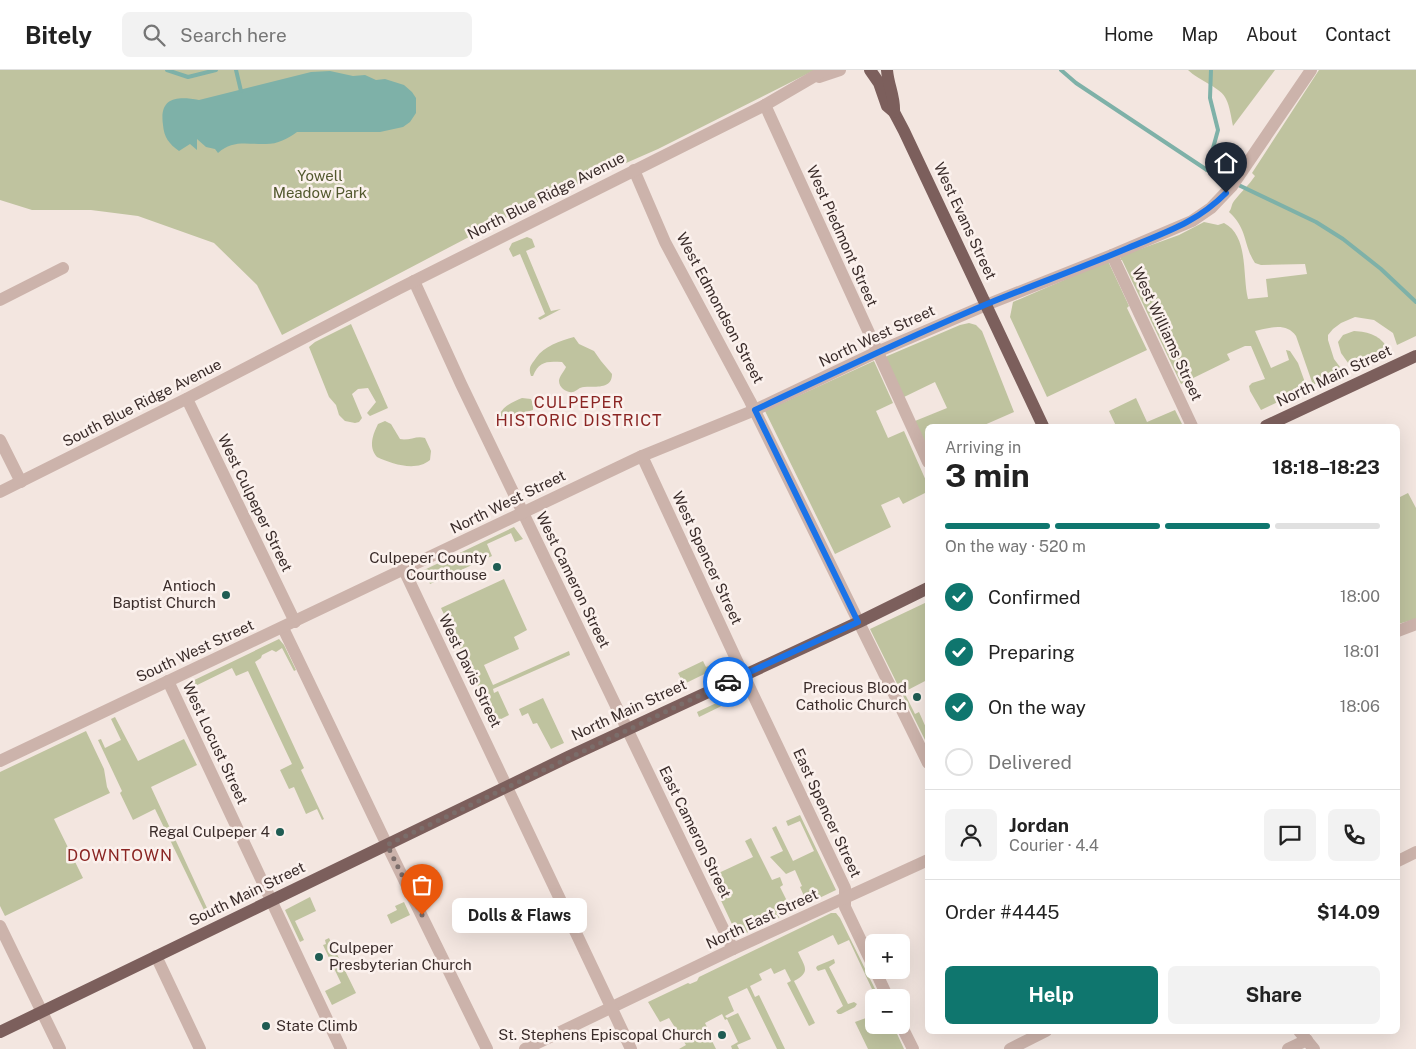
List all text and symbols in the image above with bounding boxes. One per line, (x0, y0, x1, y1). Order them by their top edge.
search box (122, 12, 472, 57)
text: Bitely (25, 21, 92, 49)
icon: search (140, 21, 168, 49)
text: Search here (180, 24, 287, 46)
text: Home (1104, 24, 1154, 45)
text: Map (1182, 24, 1218, 45)
text: About (1246, 24, 1297, 45)
text: Contact (1325, 24, 1391, 45)
pin (1205, 142, 1247, 193)
street label: North Blue Ridge Avenue (464, 149, 627, 243)
icon: home (1212, 149, 1240, 177)
street label: West Evans Street (931, 159, 1000, 282)
street label: West Piedmont Street (804, 163, 881, 309)
park label: Yowell Meadow Park (273, 167, 367, 201)
street label: West Edmondson Street (673, 229, 768, 386)
street label: West Williams Street (1129, 264, 1206, 403)
street label: North West Street (816, 301, 938, 370)
street label: North Main Street (1274, 341, 1394, 410)
street label: South Blue Ridge Avenue (60, 355, 224, 450)
district label: CULPEPER HISTORIC DISTRICT (496, 393, 662, 430)
street label: West Culpeper Street (215, 431, 296, 574)
text: Arriving in (945, 438, 1021, 457)
text: 18:18–18:23 (1272, 456, 1380, 478)
text: 3 min (945, 457, 1030, 494)
street label: North West Street (447, 466, 568, 537)
street label: West Spencer Street (669, 488, 746, 627)
street label: West Cameron Street (533, 509, 614, 651)
text: On the way · 520 m (945, 537, 1086, 556)
place label: Culpeper County Courthouse (369, 549, 487, 583)
marker: Culpeper County Courthouse (491, 561, 503, 573)
place label: Antioch Baptist Church (112, 577, 216, 611)
icon: check (945, 583, 973, 611)
text: Confirmed (988, 586, 1081, 608)
text: 18:00 (1340, 587, 1380, 606)
marker: Antioch Baptist Church (220, 589, 232, 601)
street label: West Davis Street (436, 611, 505, 730)
street label: South West Street (133, 616, 256, 685)
icon: check (945, 638, 973, 666)
text: Preparing (988, 641, 1075, 663)
text: 18:01 (1343, 642, 1380, 661)
courier (703, 657, 753, 707)
icon: car (714, 668, 742, 696)
street label: North Main Street (569, 675, 689, 744)
street label: West Locust Street (180, 679, 251, 807)
place label: Precious Blood Catholic Church (796, 679, 907, 713)
marker: Precious Blood Catholic Church (911, 691, 923, 703)
icon: check (945, 693, 973, 721)
text: On the way (988, 696, 1086, 718)
text: 18:06 (1340, 697, 1380, 716)
street label: East Spencer Street (790, 746, 865, 880)
text: Delivered (988, 751, 1072, 773)
street label: East Cameron Street (656, 763, 735, 901)
button: person (945, 809, 997, 861)
button: chat (1264, 809, 1316, 861)
button: phone (1328, 809, 1380, 861)
text: Jordan (1009, 814, 1069, 836)
place label: Regal Culpeper 4 (149, 823, 270, 840)
marker: Regal Culpeper 4 (274, 826, 286, 838)
text: Courier · 4.4 (1009, 836, 1099, 855)
district label: DOWNTOWN (67, 846, 173, 865)
street label: South Main Street (186, 858, 308, 929)
pin (401, 864, 443, 915)
icon: bag (408, 871, 436, 899)
street label: North East Street (703, 885, 821, 952)
callout: Dolls & Flaws (452, 898, 587, 932)
text: Order #4445 (945, 901, 1060, 923)
text: $14.09 (1317, 901, 1380, 923)
text: Dolls & Flaws (468, 906, 571, 925)
map controls (865, 934, 910, 1034)
button: + (865, 934, 910, 979)
place label: Culpeper Presbyterian Church (329, 939, 472, 973)
marker: Culpeper Presbyterian Church (313, 951, 325, 963)
button: Help (945, 966, 1158, 1024)
button: Share (1168, 966, 1380, 1024)
button: − (865, 989, 910, 1034)
place label: State Climb (276, 1017, 358, 1034)
marker: State Climb (260, 1020, 272, 1032)
place label: St. Stephens Episcopal Church (498, 1026, 712, 1043)
marker: St. Stephens Episcopal Church (716, 1029, 728, 1041)

